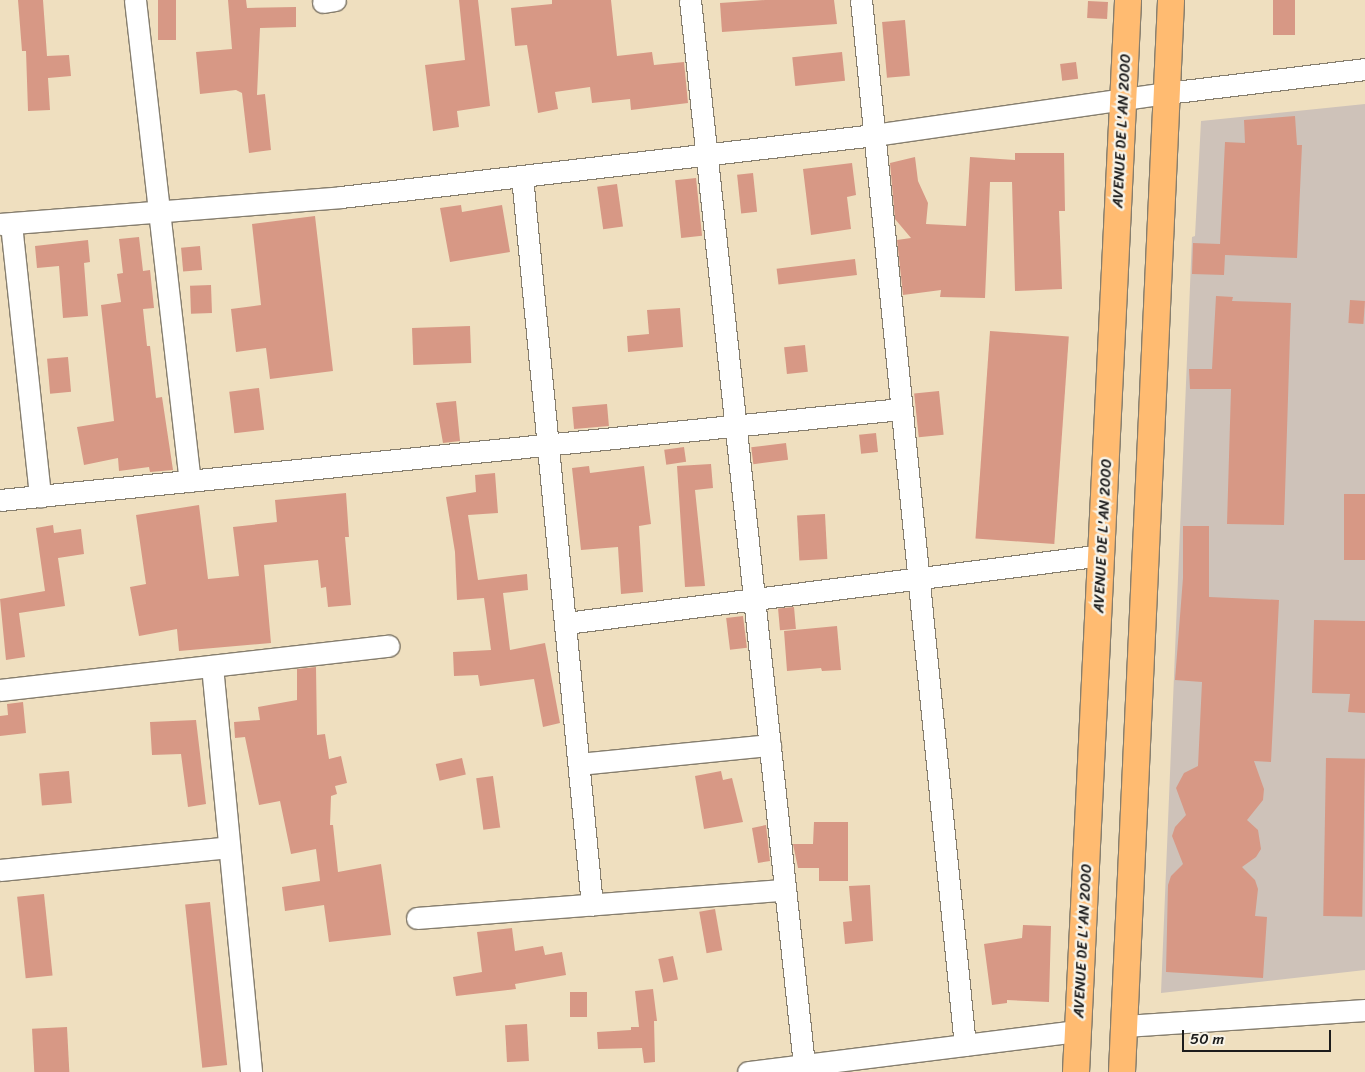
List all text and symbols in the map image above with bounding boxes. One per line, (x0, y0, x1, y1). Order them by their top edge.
street label: AVENUE DE L'AN 2000 (1109, 53, 1135, 209)
street label: AVENUE DE L'AN 2000 (1090, 458, 1116, 614)
street label: AVENUE DE L'AN 2000 (1070, 863, 1096, 1019)
scale bar (1185, 1020, 1334, 1052)
text: 50 m (1190, 1026, 1224, 1052)

